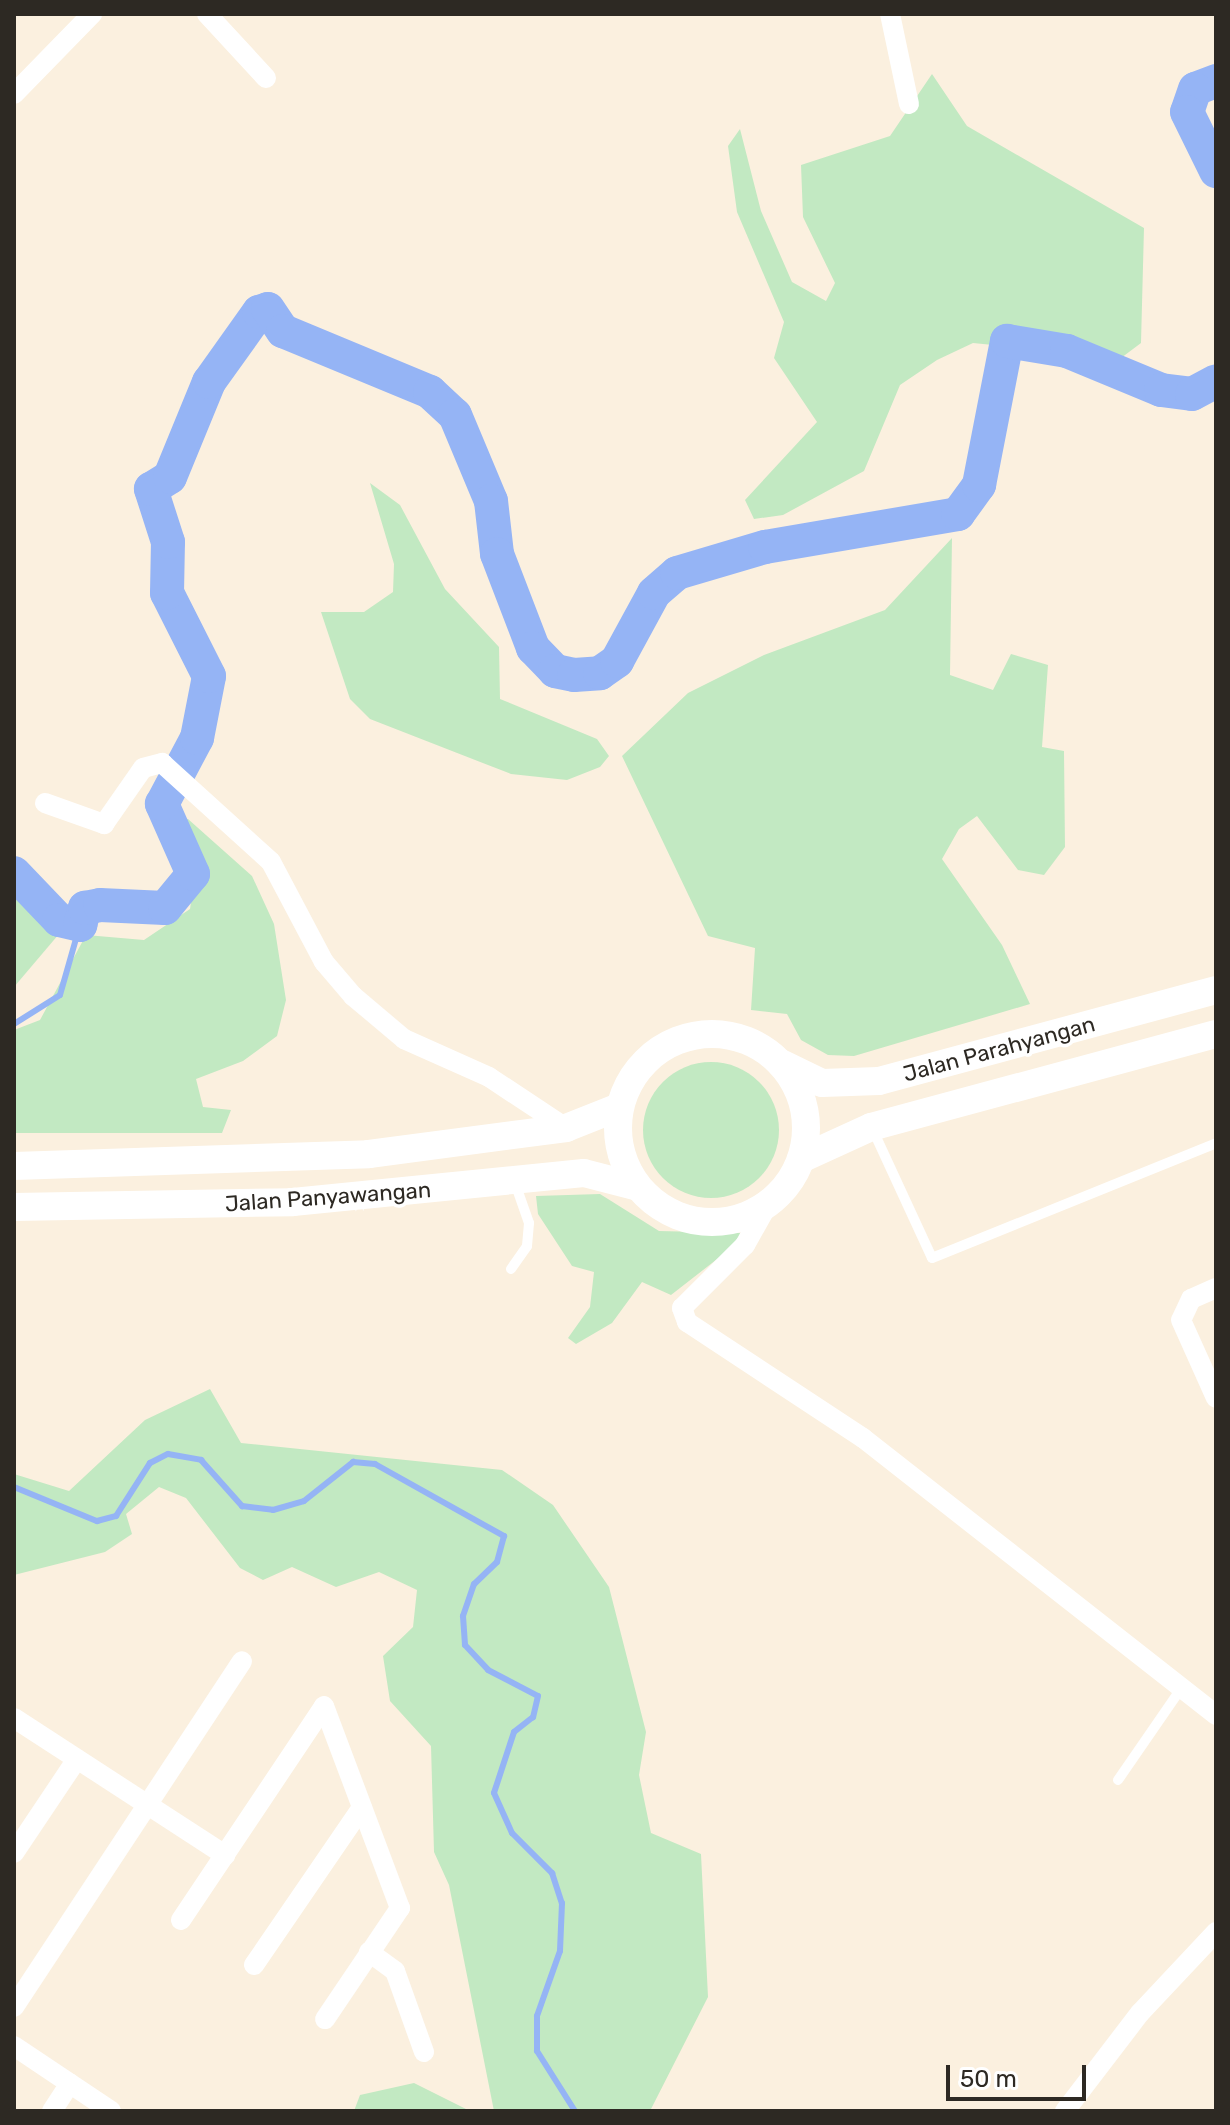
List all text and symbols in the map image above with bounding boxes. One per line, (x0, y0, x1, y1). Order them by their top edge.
street label: Jalan Parahyangan (900, 1011, 1098, 1087)
street label: Jalan Panyawangan (224, 1177, 432, 1217)
scale bar (950, 2049, 1090, 2099)
text: 50 m (960, 2065, 1017, 2093)

